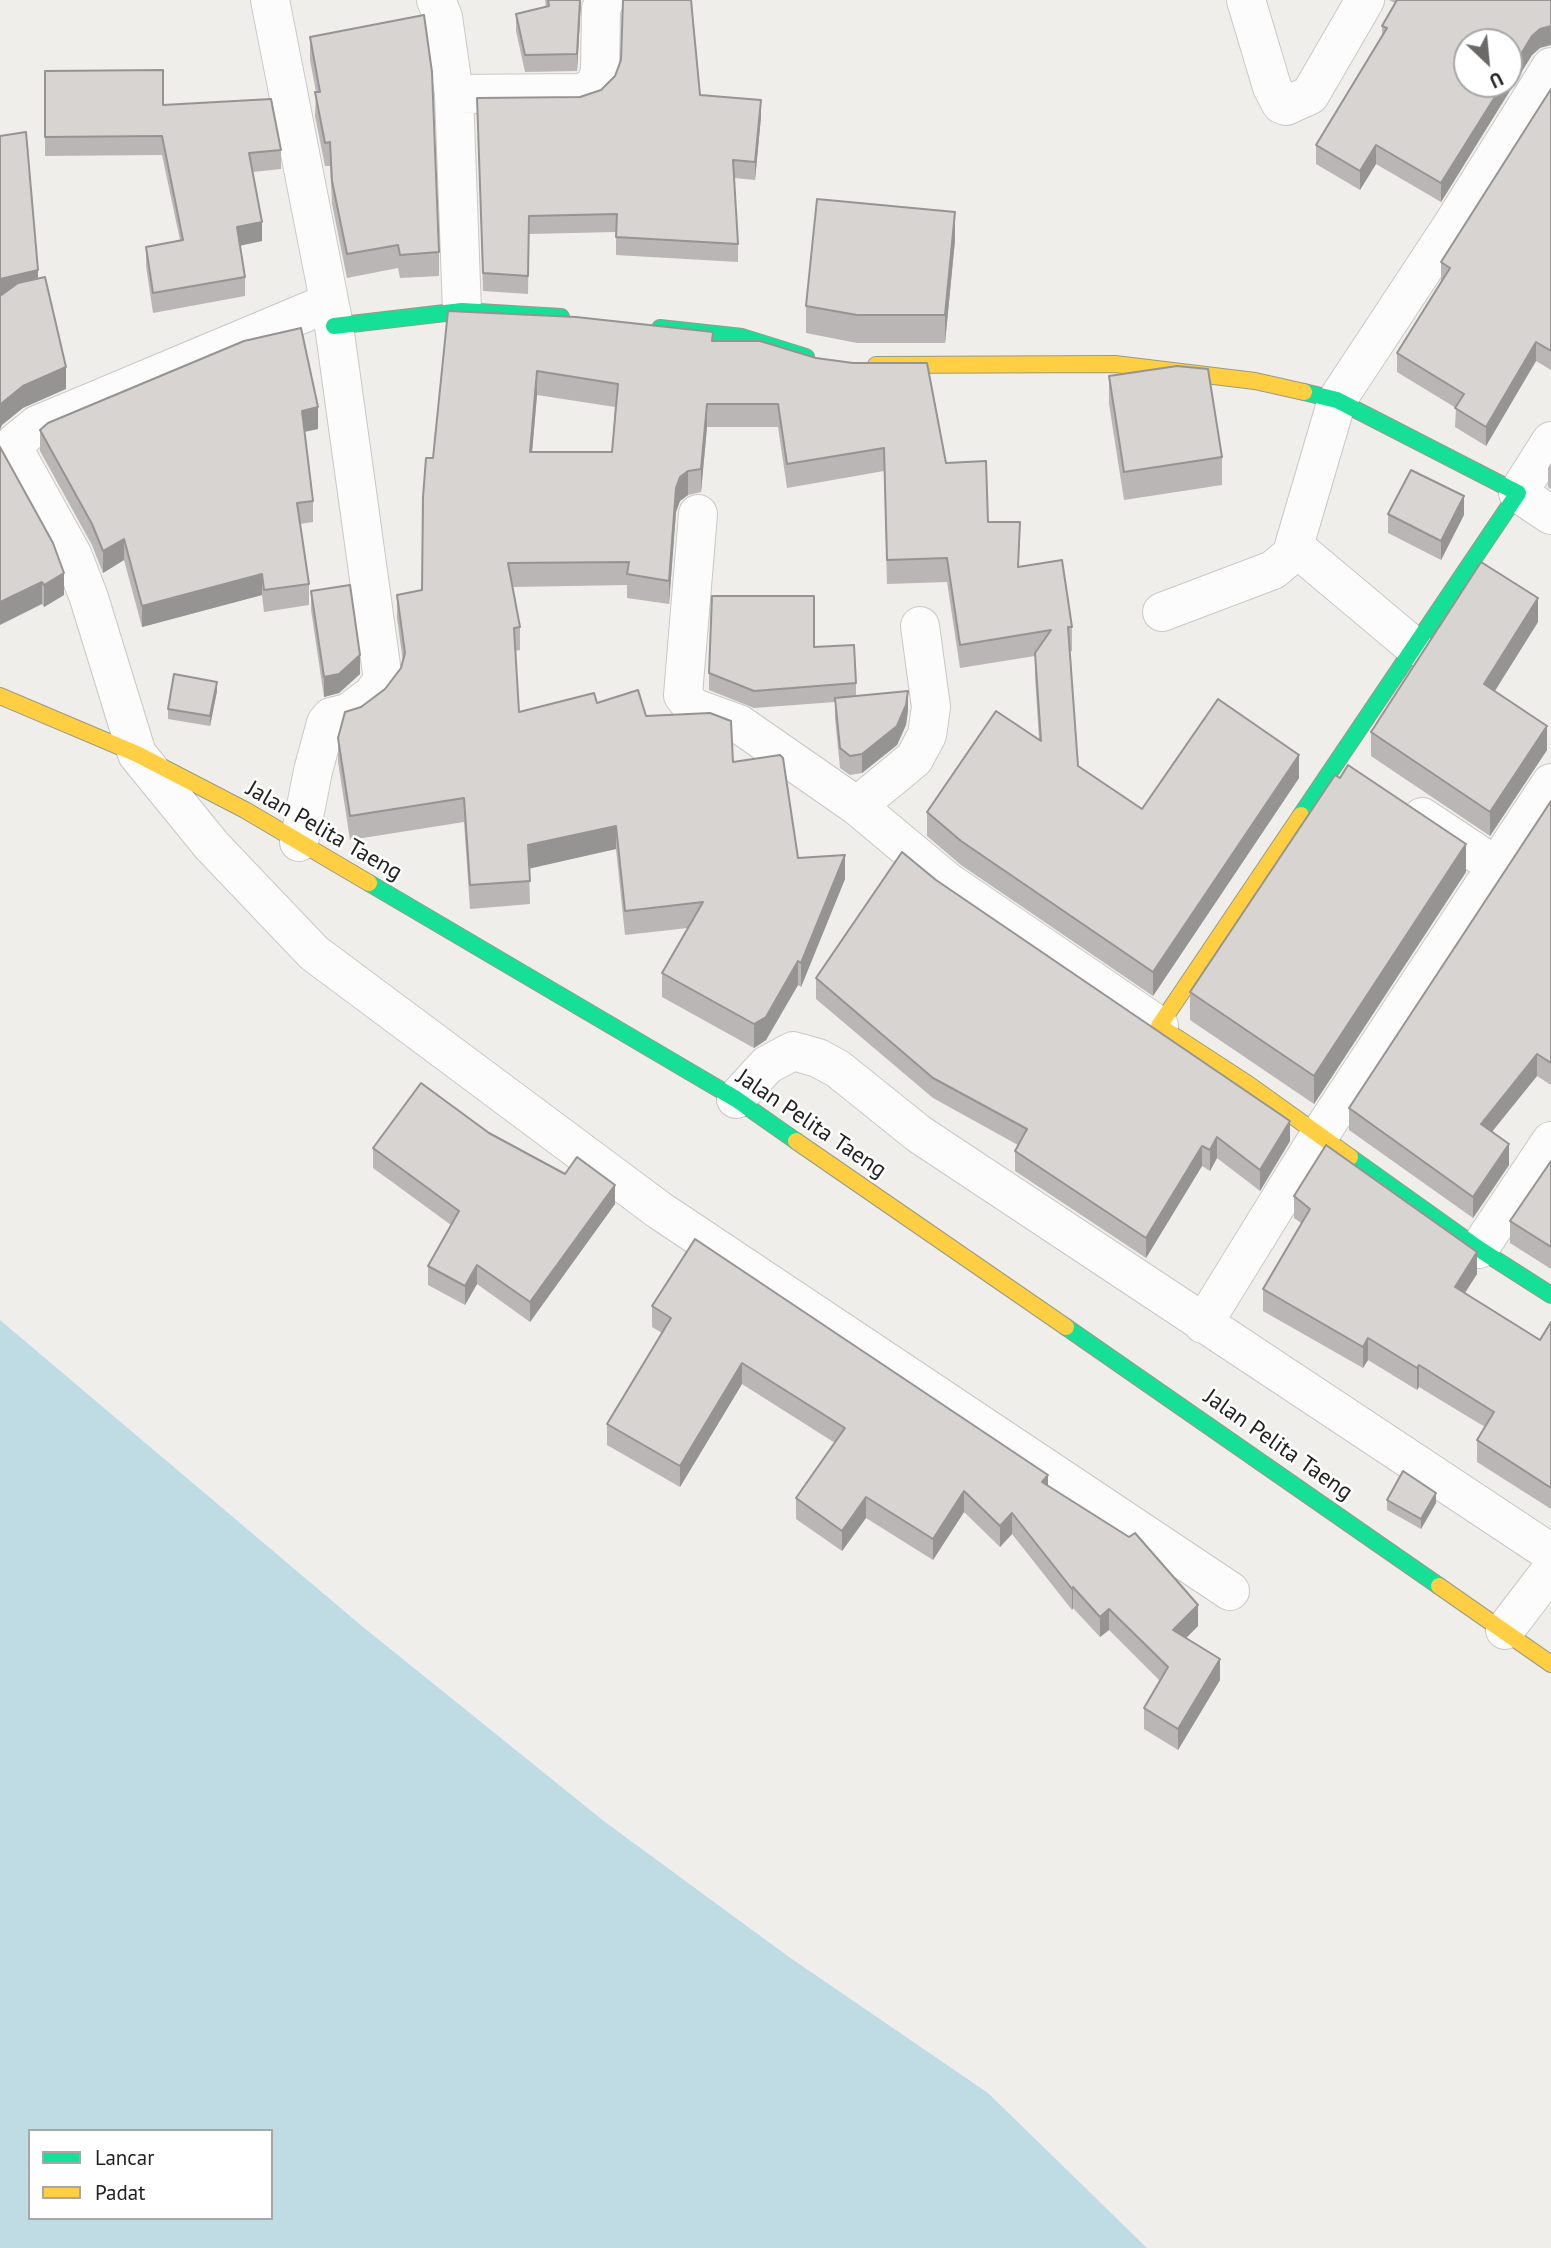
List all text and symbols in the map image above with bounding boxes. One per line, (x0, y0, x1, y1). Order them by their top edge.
north arrow (1453, 28, 1523, 98)
text: U (1486, 67, 1507, 93)
street label: Jalan Pelita Taeng (241, 775, 407, 887)
street label: Jalan Pelita Taeng (731, 1064, 891, 1184)
street label: Jalan Pelita Taeng (1198, 1383, 1358, 1507)
legend (28, 2129, 273, 2220)
text: Lancar (95, 2144, 154, 2171)
text: Padat (95, 2179, 145, 2206)

